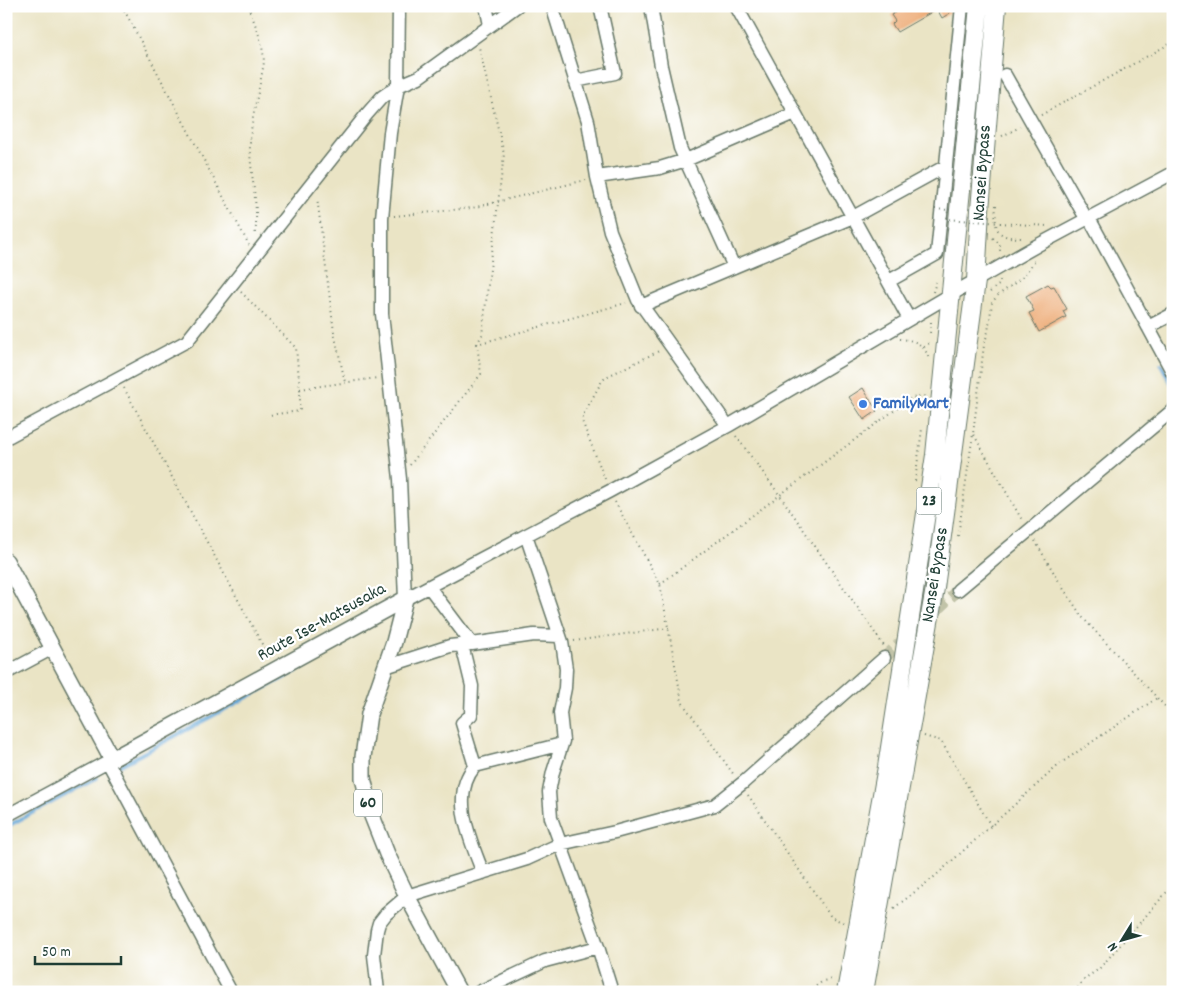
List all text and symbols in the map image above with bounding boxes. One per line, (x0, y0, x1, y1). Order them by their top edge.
street label: Nansei Bypass (967, 124, 999, 222)
place label: FamilyMart (873, 392, 949, 417)
marker: FamilyMart (857, 398, 869, 410)
road number: 23 (916, 488, 942, 514)
street label: Nansei Bypass (916, 525, 956, 625)
street label: Route Ise-Matsusaka (253, 577, 391, 669)
road number: 60 (354, 790, 382, 816)
north arrow (1096, 916, 1146, 966)
scale bar (35, 933, 121, 965)
text: N (1103, 938, 1123, 955)
text: 50 m (42, 942, 71, 964)

